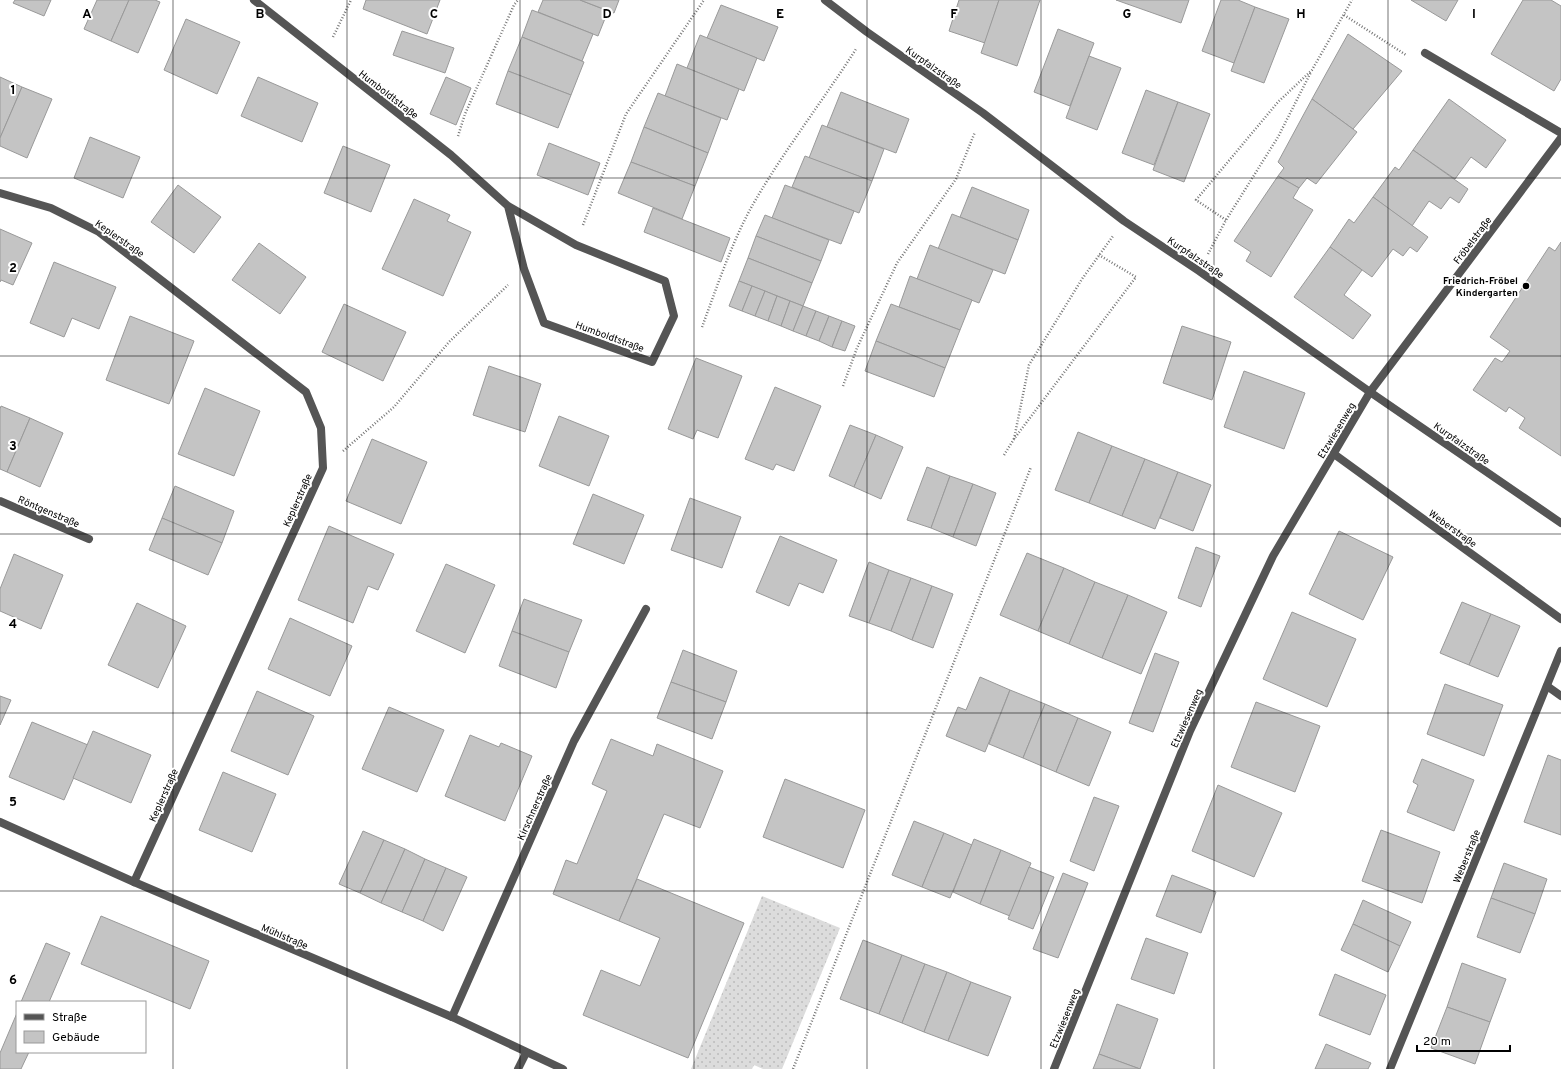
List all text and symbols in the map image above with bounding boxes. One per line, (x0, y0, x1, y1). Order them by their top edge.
text: A (82, 7, 92, 23)
text: B (256, 7, 265, 23)
text: C (430, 7, 438, 23)
text: D (602, 7, 612, 23)
text: E (776, 7, 784, 23)
text: F (950, 7, 958, 23)
text: G (1123, 7, 1132, 23)
text: H (1296, 7, 1306, 23)
text: I (1472, 7, 1476, 23)
street label: Kurpfalzstraße (903, 44, 964, 92)
street label: Humboldtstraße (356, 68, 421, 123)
text: 1 (10, 83, 16, 99)
street label: Fröbelstraße (1451, 215, 1495, 267)
street label: Keplerstraße (92, 217, 146, 261)
street label: Kurpfalzstraße (1164, 235, 1226, 282)
text: 2 (9, 261, 17, 277)
place label: Friedrich-Fröbel Kindergarten (1443, 275, 1518, 300)
marker: Friedrich-Fröbel Kindergarten (1521, 281, 1531, 291)
street label: Humboldtstraße (573, 319, 646, 356)
street label: Etzwiesenweg (1315, 400, 1359, 461)
street label: Kurpfalzstraße (1431, 420, 1492, 468)
text: 3 (9, 439, 17, 455)
street label: Keplerstraße (281, 472, 316, 529)
street label: Röntgenstraße (15, 494, 81, 531)
street label: Weberstraße (1425, 507, 1479, 551)
text: 4 (9, 617, 17, 633)
street label: Etzwiesenweg (1169, 687, 1206, 750)
street label: Keplerstraße (147, 767, 182, 824)
street label: Kirschnerstraße (515, 772, 556, 843)
text: 5 (9, 795, 17, 811)
street label: Weberstraße (1451, 828, 1484, 885)
street label: Mühlstraße (259, 922, 310, 953)
text: 6 (9, 973, 17, 989)
street label: Etzwiesenweg (1047, 987, 1083, 1050)
legend (16, 1001, 146, 1053)
text: Straße (52, 1010, 87, 1026)
scale bar (1417, 1027, 1510, 1053)
text: Gebäude (52, 1030, 100, 1046)
text: 20 m (1423, 1034, 1451, 1050)

